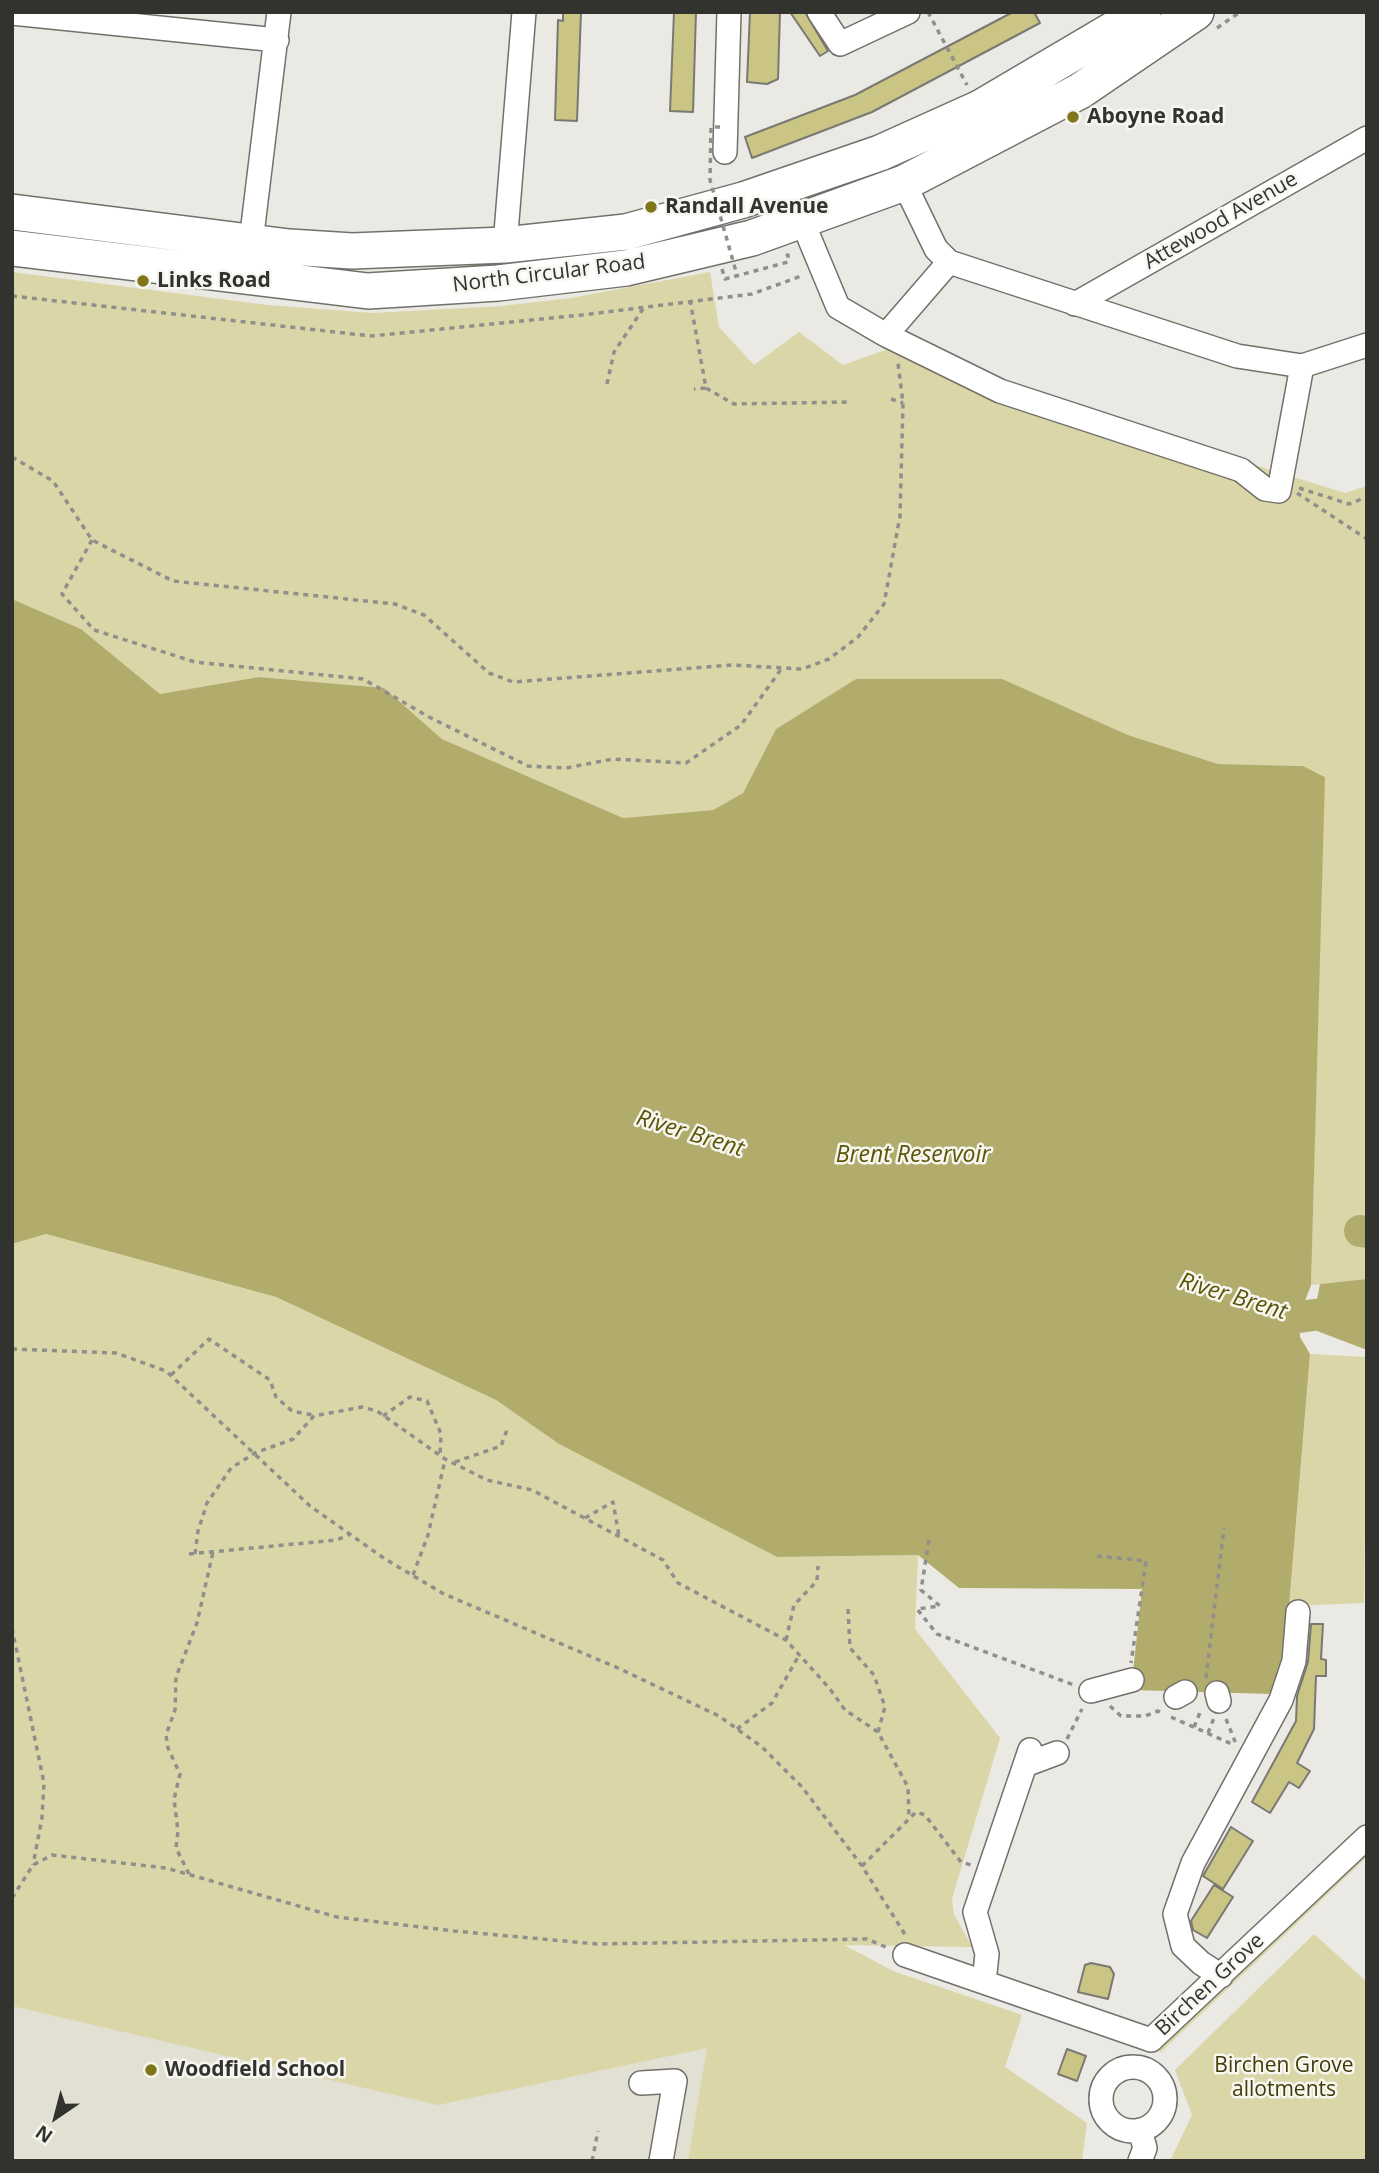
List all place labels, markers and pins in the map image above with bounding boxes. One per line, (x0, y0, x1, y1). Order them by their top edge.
place label: Aboyne Road (1087, 104, 1224, 130)
marker: Aboyne Road (1065, 109, 1081, 125)
place label: Randall Avenue (665, 194, 828, 220)
marker: Randall Avenue (643, 199, 659, 215)
place label: Links Road (157, 268, 271, 294)
marker: Links Road (135, 273, 151, 289)
place label: Woodfield School (165, 2057, 345, 2083)
marker: Woodfield School (143, 2062, 159, 2078)

